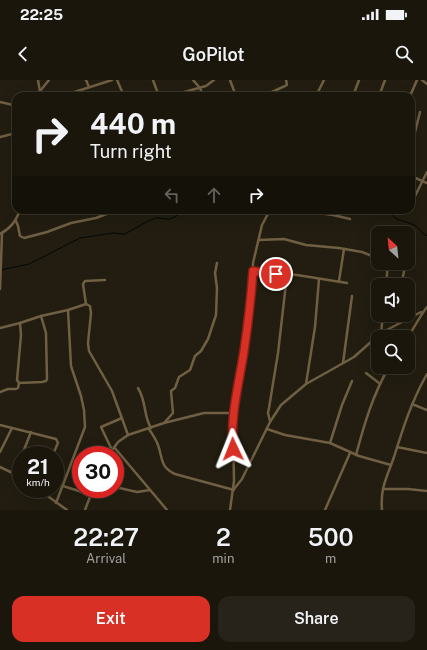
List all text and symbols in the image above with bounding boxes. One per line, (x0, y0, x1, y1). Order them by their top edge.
text: 22:25 (20, 6, 63, 23)
icon: back (12, 43, 34, 65)
icon: search (393, 43, 415, 65)
text: GoPilot (182, 44, 245, 65)
text: 440 m (90, 107, 176, 140)
icon: right (24, 108, 76, 160)
text: Turn right (90, 141, 172, 162)
icon: left (161, 184, 183, 206)
icon: ahead (203, 184, 225, 206)
icon: right (245, 184, 267, 206)
north arrow (371, 226, 415, 270)
map controls (371, 226, 415, 374)
pin (259, 257, 293, 291)
icon: arrive (265, 263, 287, 285)
button: sound (371, 278, 415, 322)
button: search (371, 330, 415, 374)
position arrow (212, 428, 254, 470)
speed limit sign: 30 (72, 446, 124, 498)
text: 21 (27, 455, 49, 479)
text: km/h (26, 476, 50, 488)
text: 22:27 (73, 523, 139, 551)
text: 2 (216, 523, 231, 551)
text: 500 (308, 523, 354, 551)
text: Arrival (86, 551, 126, 566)
text: min (212, 551, 234, 566)
text: m (325, 551, 336, 566)
button: Exit (12, 596, 210, 642)
button: Share (218, 596, 415, 642)

